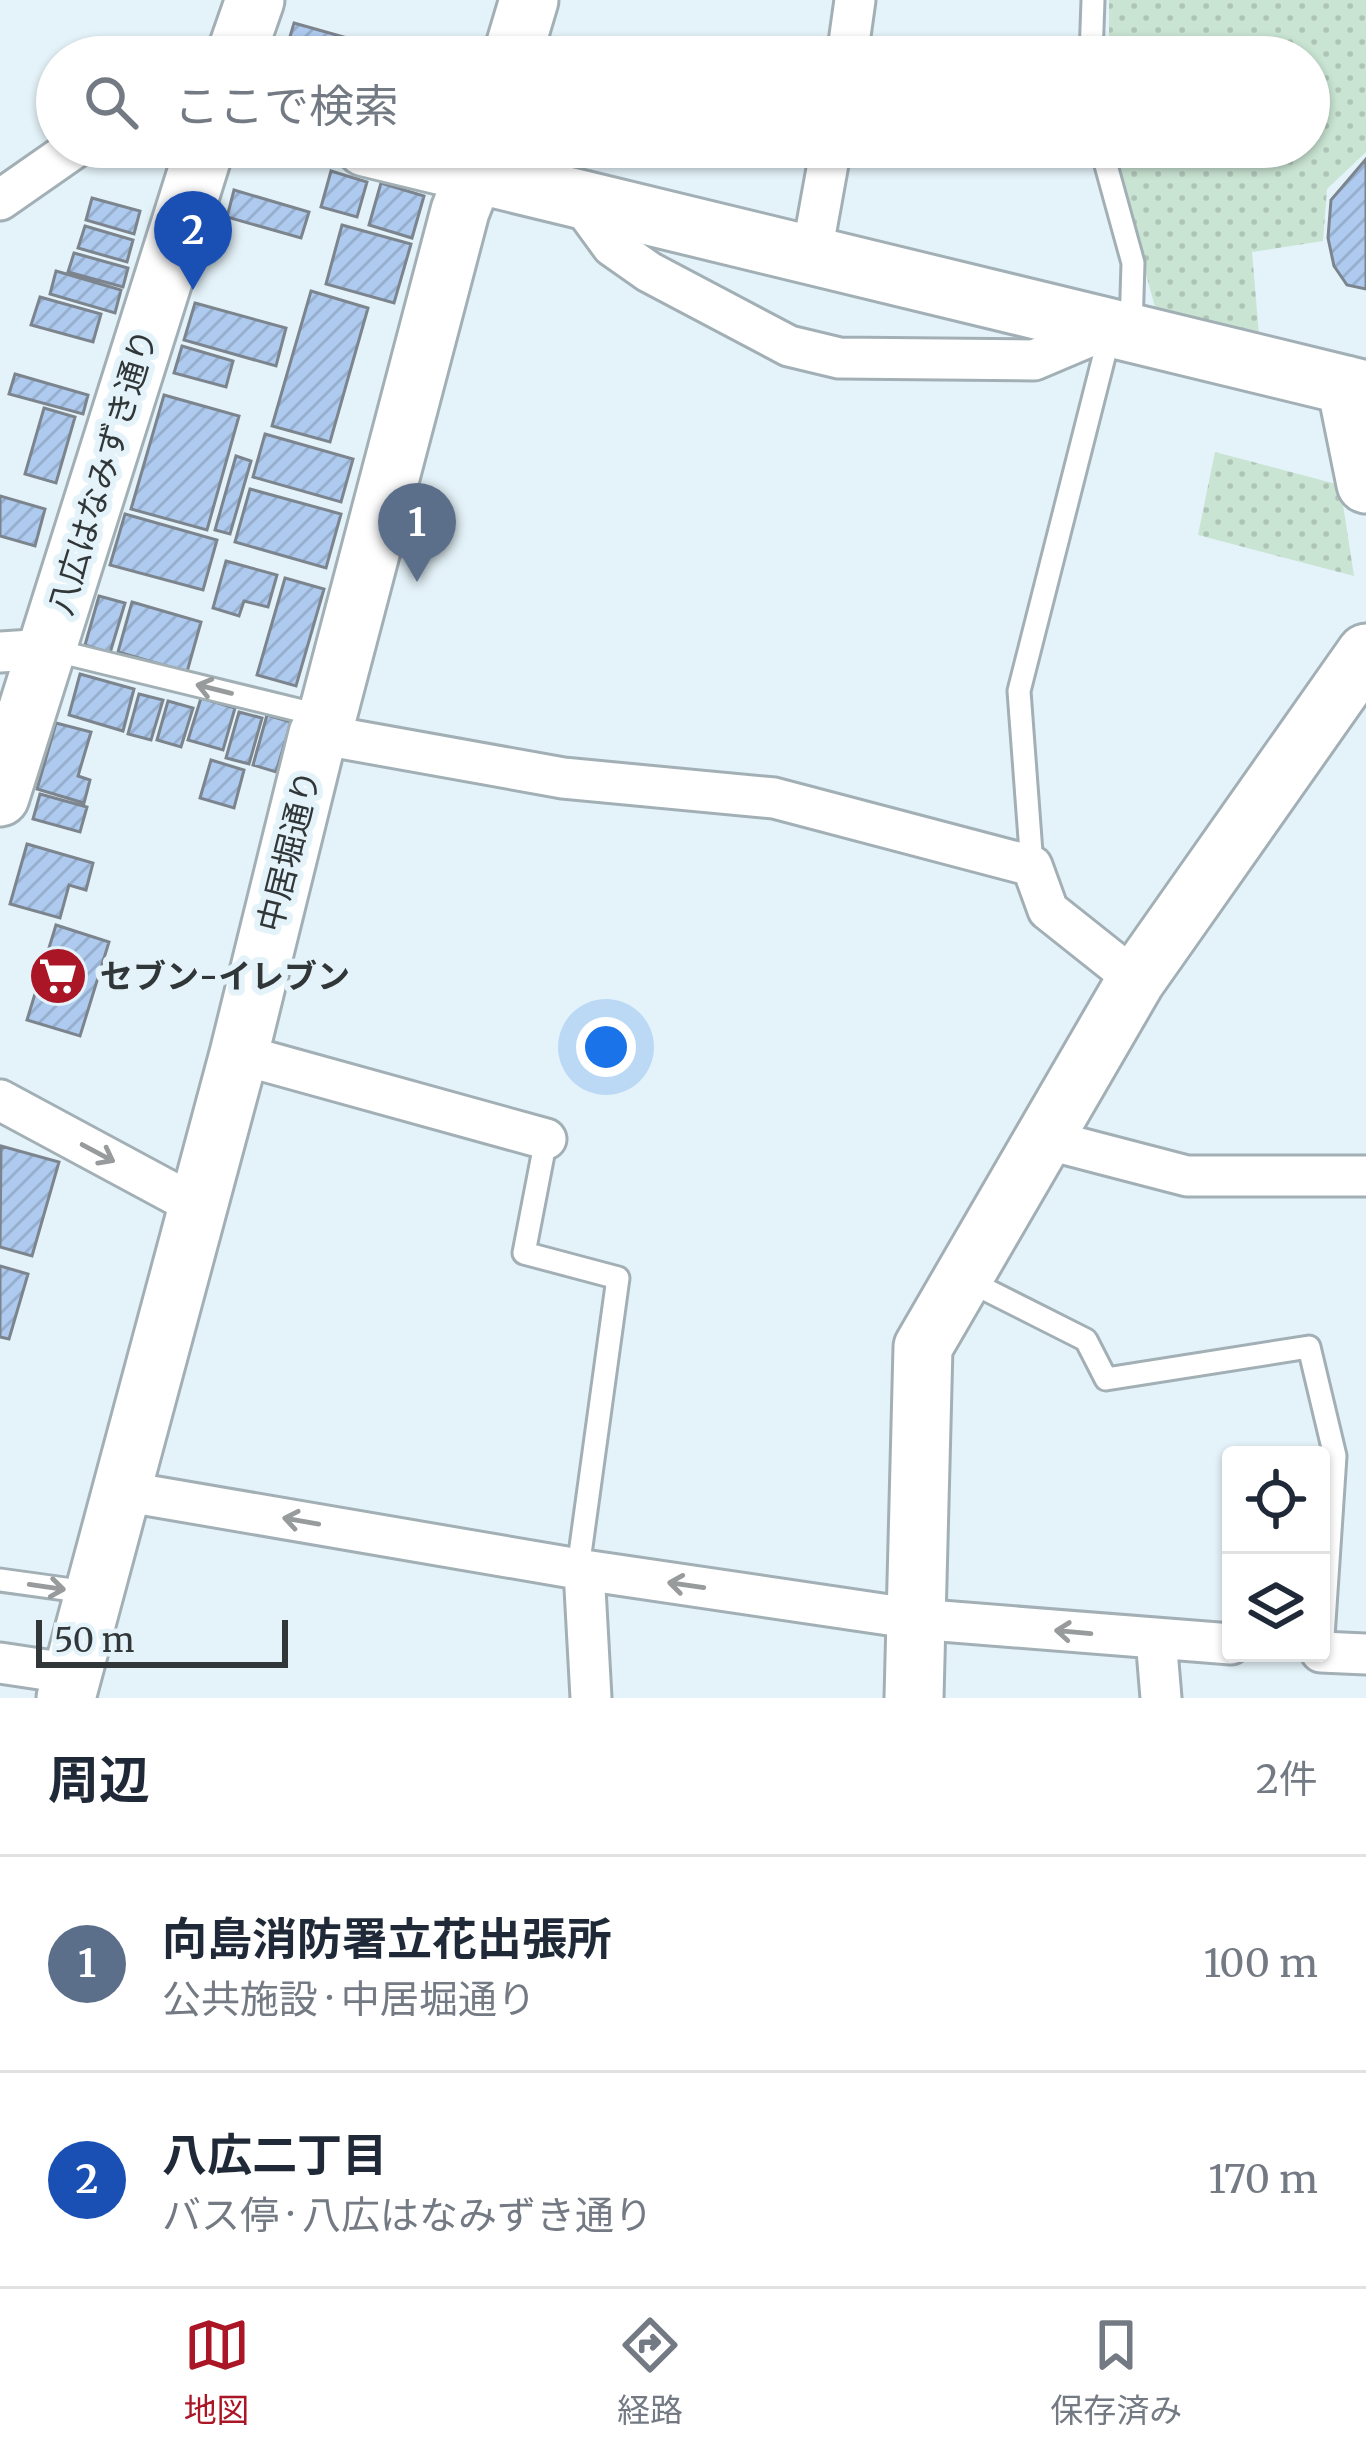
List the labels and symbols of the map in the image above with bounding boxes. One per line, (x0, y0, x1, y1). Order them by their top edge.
pin: 2 (154, 191, 232, 290)
street label: 八広はなみずき通り (40, 324, 166, 620)
pin: 1 (378, 483, 456, 582)
one-way arrow (195, 677, 233, 699)
street label: 中居堀通り (249, 766, 329, 936)
supermarket icon: セブン-イレブン (27, 945, 89, 1007)
place label: セブン-イレブン (100, 956, 350, 997)
your location (576, 1017, 636, 1077)
one-way arrow (79, 1142, 114, 1165)
one-way arrow (282, 1509, 321, 1532)
one-way arrow (667, 1573, 706, 1596)
one-way arrow (27, 1576, 66, 1599)
scale bar (36, 1614, 288, 1667)
one-way arrow (1054, 1620, 1093, 1643)

